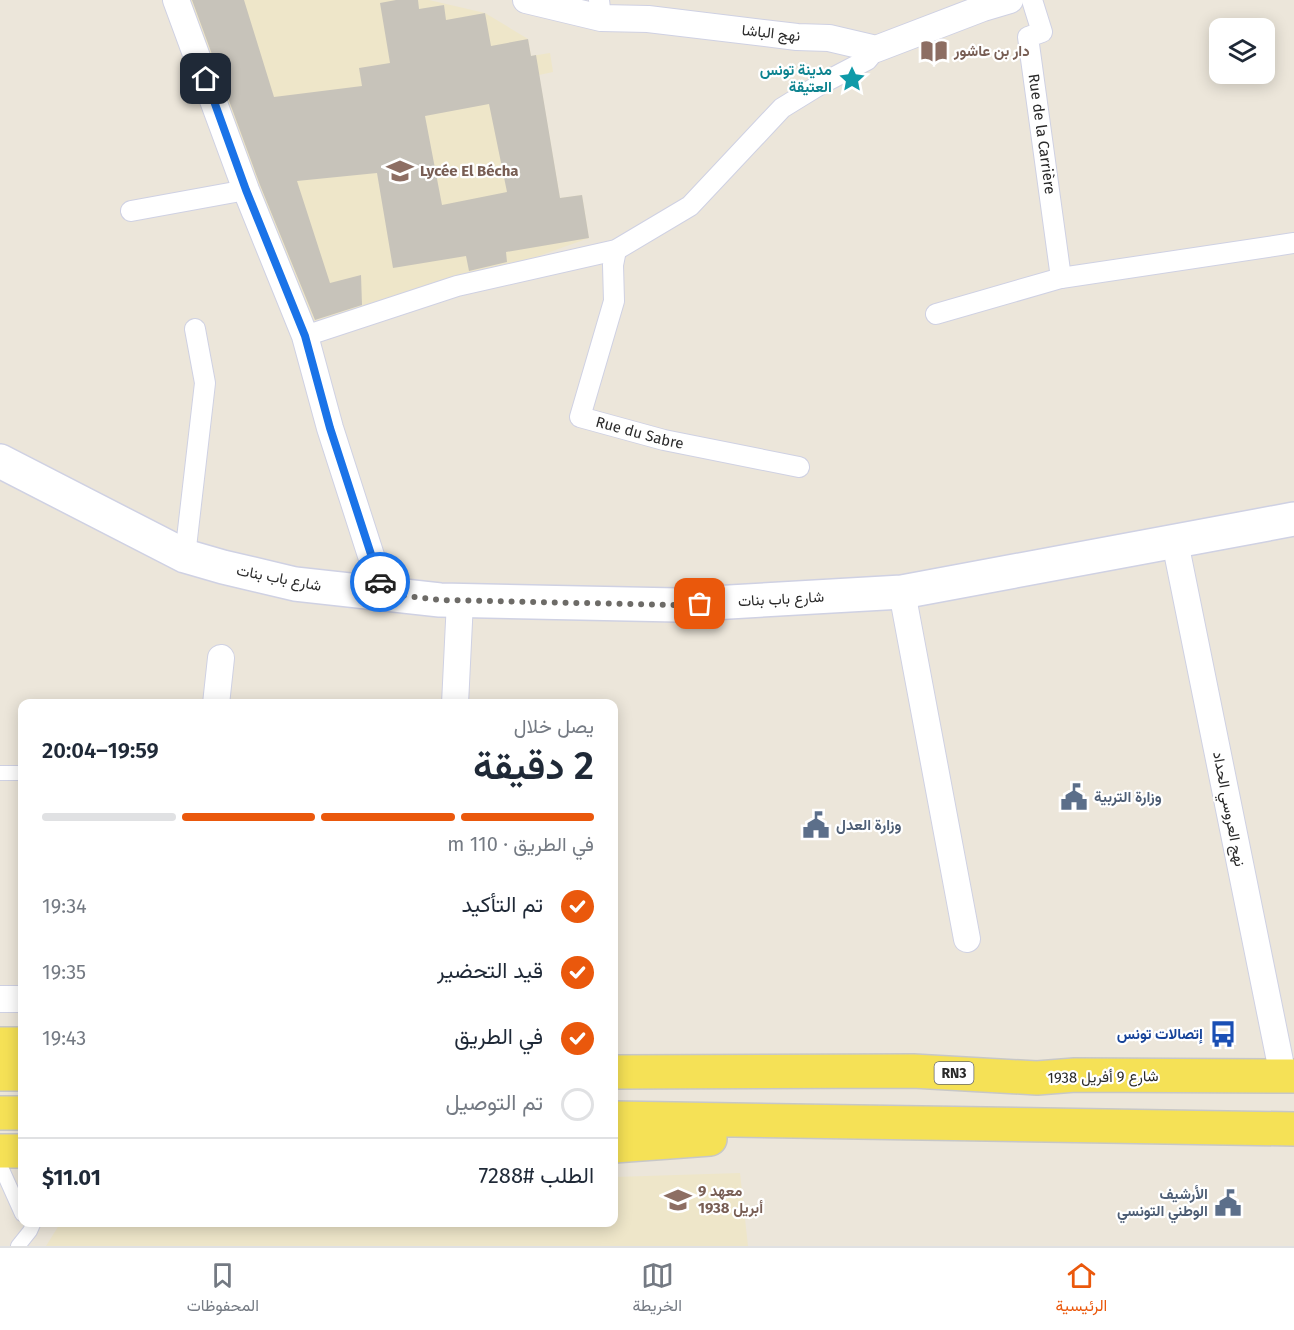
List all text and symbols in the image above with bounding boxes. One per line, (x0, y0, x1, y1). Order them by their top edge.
map controls (1209, 18, 1275, 84)
button: layers (1209, 18, 1275, 84)
street label: نهج الباشا (741, 21, 801, 47)
library icon: دار بن عاشور (919, 36, 949, 66)
place label: دار بن عاشور (953, 42, 1030, 60)
pin (180, 53, 231, 104)
place label: مدينة تونس العتيقة (760, 61, 832, 96)
icon: home (189, 62, 222, 95)
place icon: مدينة تونس العتيقة (837, 64, 867, 94)
street label: Rue de la Carrière (1025, 73, 1059, 195)
school or university icon: Lycée El Bécha (385, 156, 415, 186)
place label: Lycée El Bécha (420, 162, 519, 180)
street label: Rue du Sabre (594, 413, 685, 453)
courier (350, 552, 410, 612)
street label: شارع باب بنات (235, 561, 323, 597)
icon: car (364, 566, 397, 599)
pin (674, 578, 725, 629)
icon: bag (683, 587, 716, 620)
street label: شارع باب بنات (738, 588, 825, 612)
text: يصل خلال (514, 714, 594, 738)
text: 19:59–20:04 (42, 737, 159, 764)
text: 2 دقيقة (473, 743, 594, 789)
street label: نهج العروسي الحداد (1205, 750, 1249, 869)
public building icon: وزارة التربية (1059, 782, 1089, 812)
place label: وزارة التربية (1094, 788, 1162, 806)
public building icon: وزارة العدل (801, 810, 831, 840)
place label: وزارة العدل (836, 816, 901, 834)
text: في الطريق · 110 m (447, 832, 594, 856)
icon: check (561, 890, 594, 923)
text: تم التأكيد (461, 891, 543, 918)
text: 19:34 (42, 894, 87, 918)
icon: check (561, 956, 594, 989)
text: قيد التحضير (437, 957, 543, 984)
text: 19:35 (42, 960, 86, 984)
bus stop icon: إتصالات تونس (1208, 1019, 1238, 1049)
icon: check (561, 1022, 594, 1055)
text: في الطريق (454, 1023, 543, 1050)
place label: إتصالات تونس (1117, 1025, 1203, 1044)
text: 19:43 (42, 1026, 86, 1050)
road number: RN3 (934, 1062, 974, 1084)
street label: شارع 9 أفريل 1938 (1047, 1067, 1159, 1089)
text: تم التوصيل (445, 1089, 543, 1116)
text: الطلب #7288 (478, 1162, 594, 1189)
text: $11.01 (42, 1164, 101, 1191)
place label: معهد 9 أبريل 1938 (698, 1182, 763, 1217)
school or university icon: معهد 9 أبريل 1938 (663, 1185, 693, 1215)
place label: الأرشيف الوطني التونسي (1117, 1185, 1208, 1224)
public building icon: الأرشيف الوطني التونسي (1213, 1188, 1243, 1218)
tab: المحفوظات (187, 1259, 259, 1320)
tab: الخريطة (632, 1259, 682, 1320)
tab: الرئيسية (1055, 1259, 1107, 1320)

